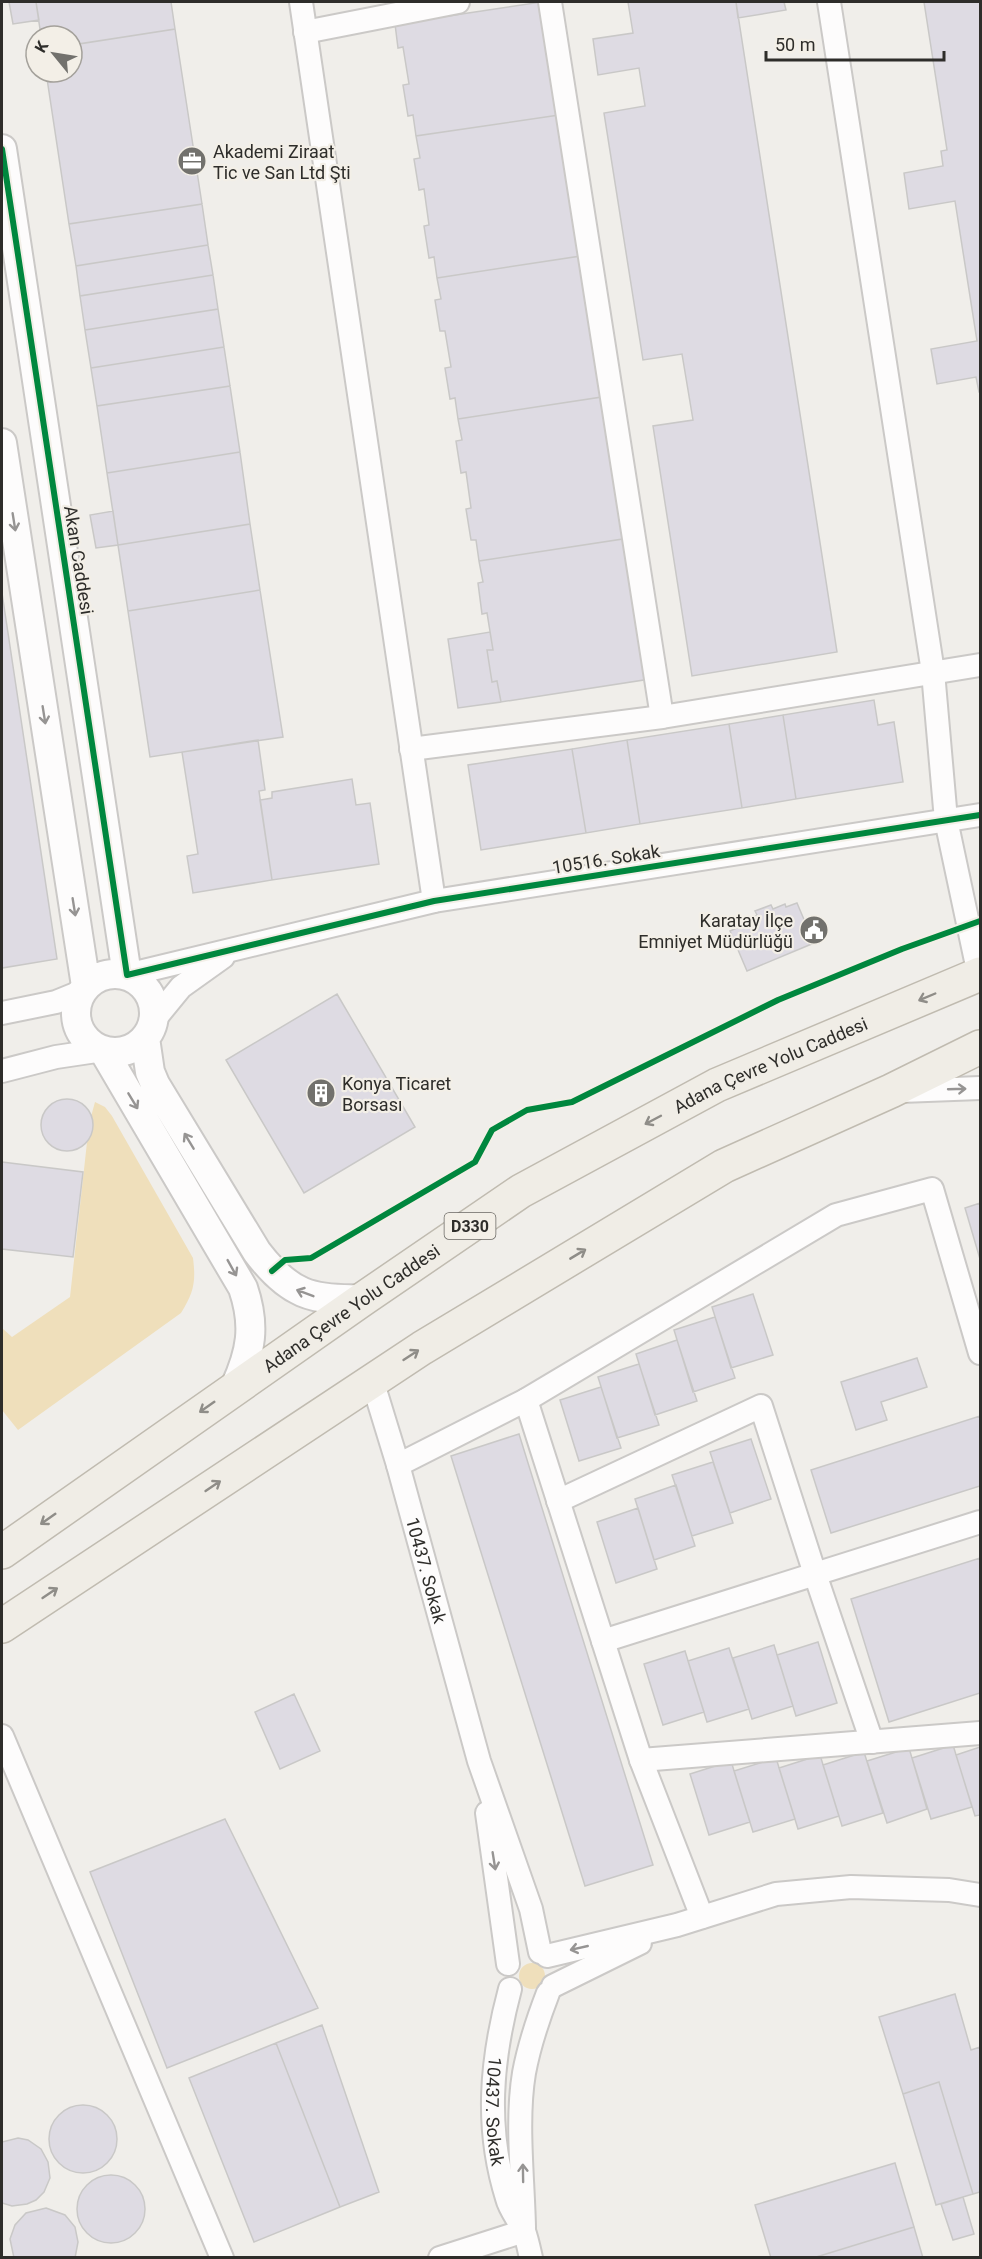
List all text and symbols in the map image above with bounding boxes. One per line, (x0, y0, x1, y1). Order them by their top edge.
north arrow (24, 24, 84, 84)
scale bar (766, 24, 944, 62)
text: 50 m (775, 34, 815, 55)
text: K (31, 37, 53, 56)
place label: Akademi Ziraat Tic ve San Ltd Şti (213, 141, 351, 183)
office icon: Akademi Ziraat Tic ve San Ltd Şti (176, 145, 208, 177)
street label: Akan Caddesi (60, 504, 98, 616)
one-way arrow (8, 512, 19, 531)
one-way arrow (39, 704, 50, 724)
street label: 10516. Sokak (551, 840, 662, 878)
one-way arrow (69, 897, 80, 917)
place label: Karatay İlçe Emniyet Müdürlüğü (638, 910, 793, 952)
public building icon: Karatay İlçe Emniyet Müdürlüğü (798, 914, 830, 946)
one-way arrow (918, 992, 936, 1003)
street label: Adana Çevre Yolu Caddesi (670, 1012, 870, 1117)
place label: Konya Ticaret Borsası (342, 1073, 451, 1115)
building icon: Konya Ticaret Borsası (305, 1077, 337, 1109)
one-way arrow (946, 1083, 966, 1094)
one-way arrow (127, 1092, 139, 1109)
one-way arrow (645, 1114, 662, 1126)
one-way arrow (183, 1133, 195, 1150)
road number: D330 (444, 1213, 496, 1239)
street label: Adana Çevre Yolu Caddesi (259, 1239, 443, 1376)
one-way arrow (569, 1248, 586, 1261)
one-way arrow (226, 1259, 238, 1276)
one-way arrow (297, 1286, 315, 1297)
one-way arrow (402, 1349, 419, 1361)
one-way arrow (200, 1401, 216, 1413)
one-way arrow (204, 1479, 221, 1491)
one-way arrow (40, 1513, 57, 1525)
street label: 10437. Sokak (402, 1515, 452, 1626)
one-way arrow (42, 1587, 59, 1600)
one-way arrow (488, 1850, 499, 1870)
one-way arrow (570, 1943, 589, 1955)
street label: 10437. Sokak (482, 2056, 509, 2168)
one-way arrow (517, 2163, 528, 2183)

